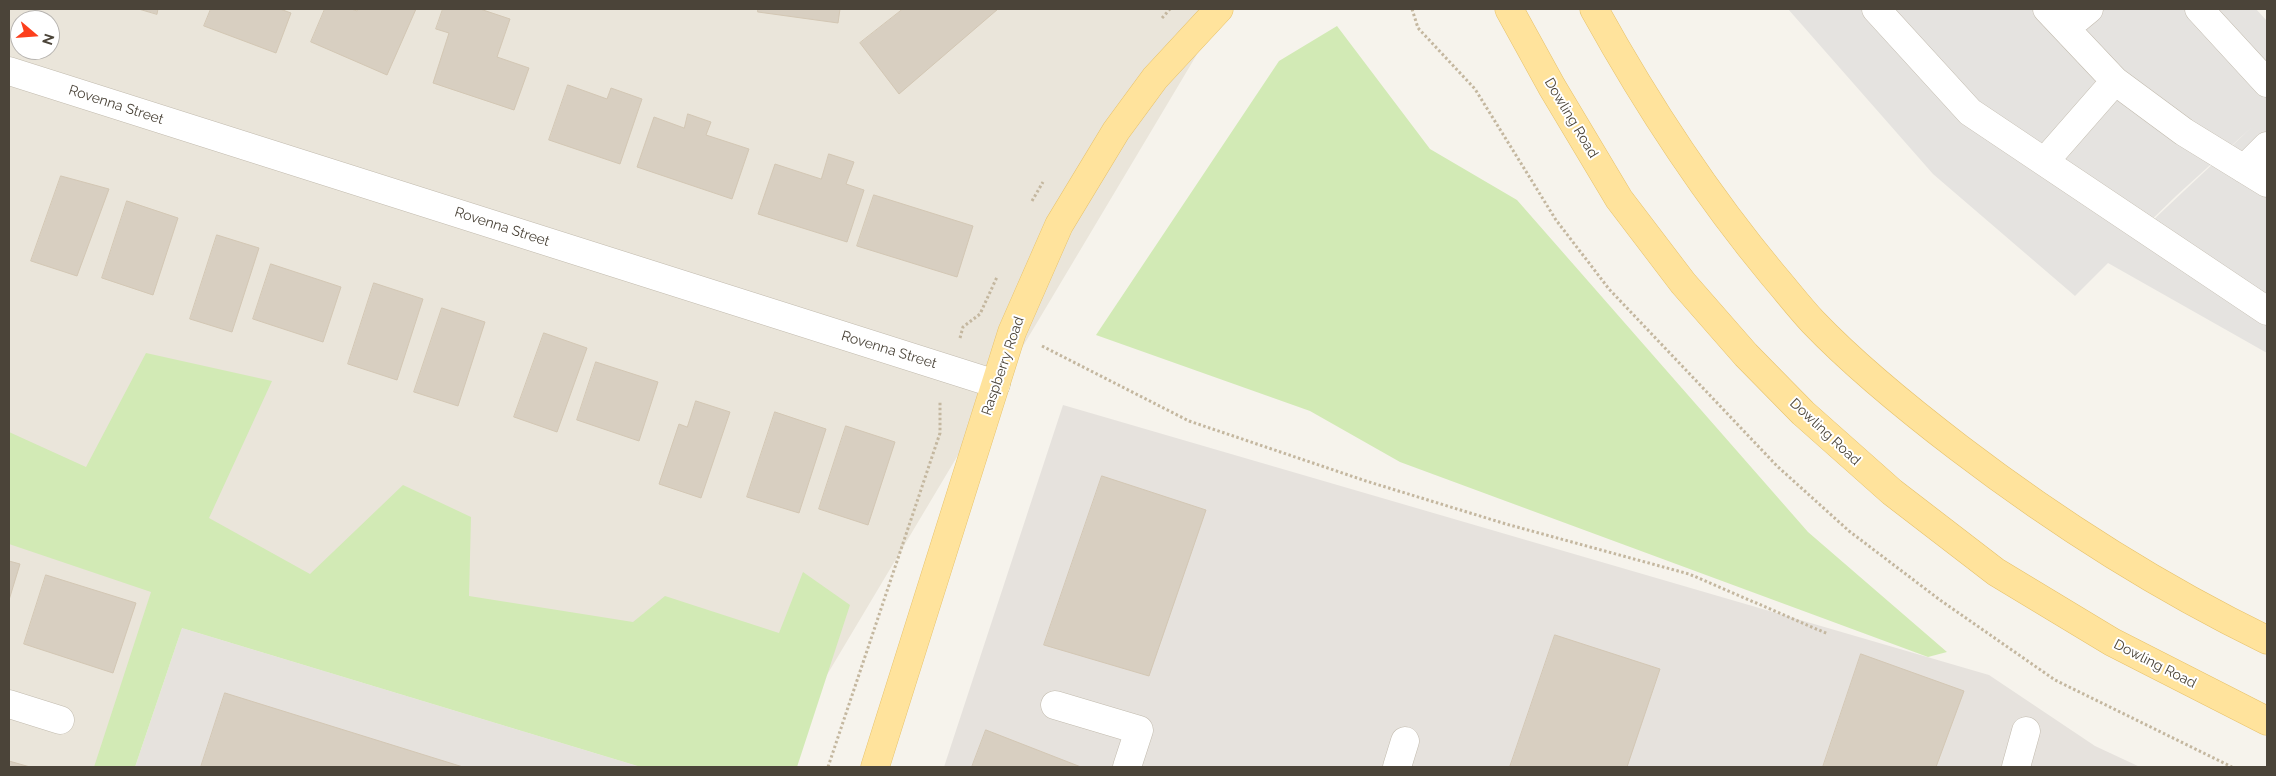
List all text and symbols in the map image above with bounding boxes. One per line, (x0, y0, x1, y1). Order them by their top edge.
north arrow (10, 10, 60, 60)
text: N (39, 32, 58, 47)
street label: Dowling Road (1541, 75, 1601, 161)
street label: Rovenna Street (66, 82, 166, 128)
street label: Rovenna Street (452, 204, 552, 250)
street label: Raspberry Road (978, 314, 1028, 418)
street label: Rovenna Street (839, 328, 939, 372)
street label: Dowling Road (1786, 395, 1864, 469)
street label: Dowling Road (2111, 636, 2199, 692)

